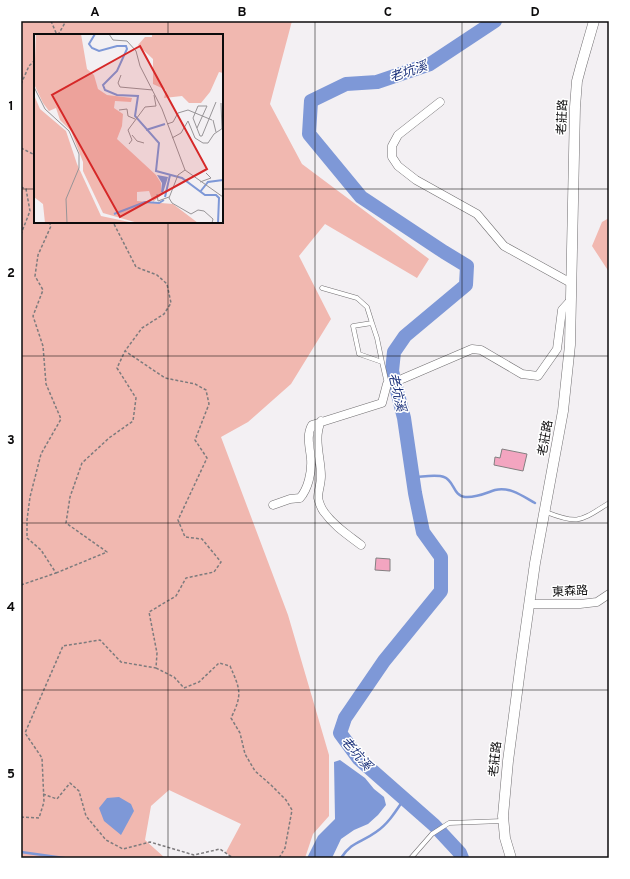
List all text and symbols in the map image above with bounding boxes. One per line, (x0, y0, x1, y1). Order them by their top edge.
text: A (90, 5, 100, 21)
text: B (238, 5, 247, 21)
text: C (384, 5, 392, 21)
text: D (530, 5, 540, 21)
inset map (34, 34, 223, 223)
water label: 老坑溪 (387, 57, 432, 87)
text: 1 (8, 99, 14, 115)
street label: 老莊路 (554, 99, 572, 135)
text: 2 (7, 266, 15, 282)
water label: 老坑溪 (384, 371, 410, 415)
street label: 老莊路 (535, 419, 557, 457)
text: 3 (7, 433, 15, 449)
street label: 東森路 (552, 583, 588, 601)
text: 4 (7, 600, 15, 616)
water label: 老坑溪 (337, 734, 376, 776)
street label: 老莊路 (486, 740, 506, 778)
text: 5 (7, 767, 15, 783)

